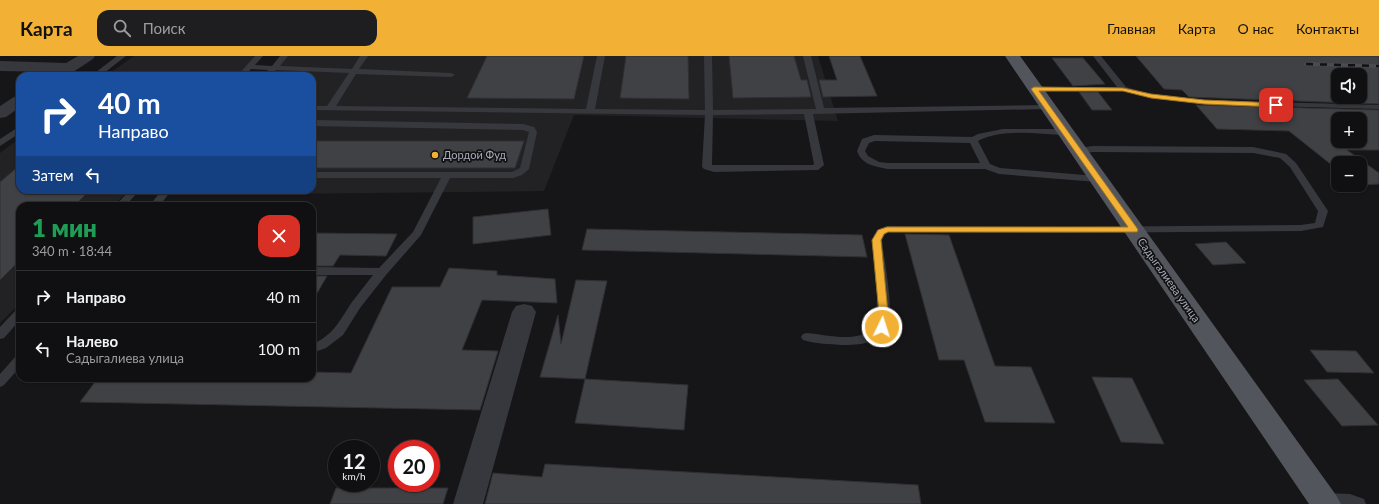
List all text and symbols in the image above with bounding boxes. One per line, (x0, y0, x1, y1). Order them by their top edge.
search box (97, 10, 377, 46)
text: Карта (20, 17, 73, 40)
icon: search (111, 17, 133, 39)
text: Поиск (143, 19, 186, 37)
text: Главная (1107, 20, 1156, 37)
text: Карта (1178, 20, 1216, 37)
text: О нас (1238, 20, 1274, 37)
text: Контакты (1296, 20, 1359, 37)
map controls (1331, 68, 1367, 192)
button: sound (1331, 68, 1367, 104)
text: 40 m (98, 86, 161, 120)
icon: right (32, 88, 84, 140)
pin (1259, 88, 1293, 122)
icon: arrive (1265, 94, 1287, 116)
button: + (1331, 112, 1367, 148)
text: Направо (98, 120, 169, 142)
place label: Дордой Фуд (443, 148, 506, 161)
marker: Дордой Фуд (430, 150, 440, 160)
button: − (1331, 156, 1367, 192)
icon: left (82, 164, 104, 186)
text: Затем (32, 166, 74, 184)
text: 1 мин (32, 213, 97, 242)
button: close (258, 215, 300, 257)
street label: Садыгалиева улица (1135, 235, 1203, 324)
text: 340 m · 18:44 (32, 243, 112, 259)
icon: right (32, 286, 54, 308)
text: Направо (66, 288, 126, 306)
text: 40 m (266, 288, 300, 306)
position arrow (861, 306, 903, 348)
text: Налево (66, 332, 118, 350)
icon: left (32, 338, 54, 360)
text: 100 m (258, 340, 300, 358)
text: Садыгалиева улица (66, 350, 184, 366)
speed limit sign: 20 (388, 440, 440, 492)
text: 12 (342, 449, 366, 473)
text: km/h (342, 470, 366, 482)

